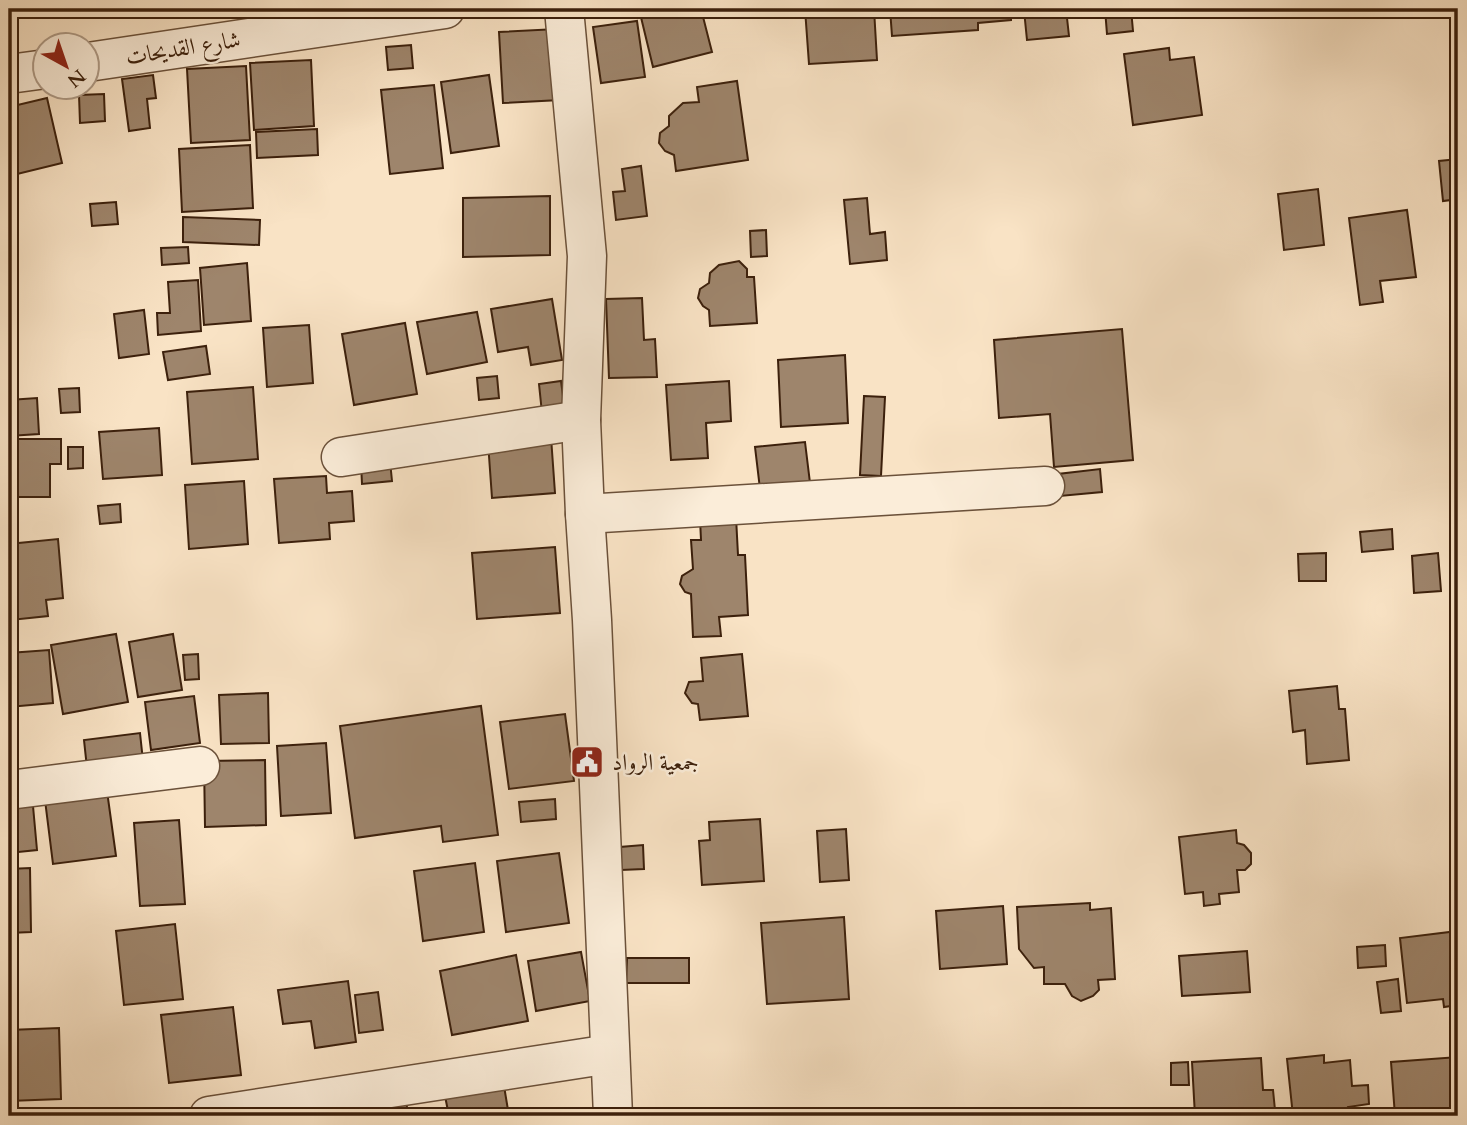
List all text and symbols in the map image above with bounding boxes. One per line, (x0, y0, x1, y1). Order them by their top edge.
street label: شارع القديحات (123, 24, 243, 76)
north arrow (32, 32, 102, 102)
text: N (61, 63, 91, 94)
public building icon: جمعية الرواد (568, 743, 606, 781)
place label: جمعية الرواد (612, 747, 699, 778)

